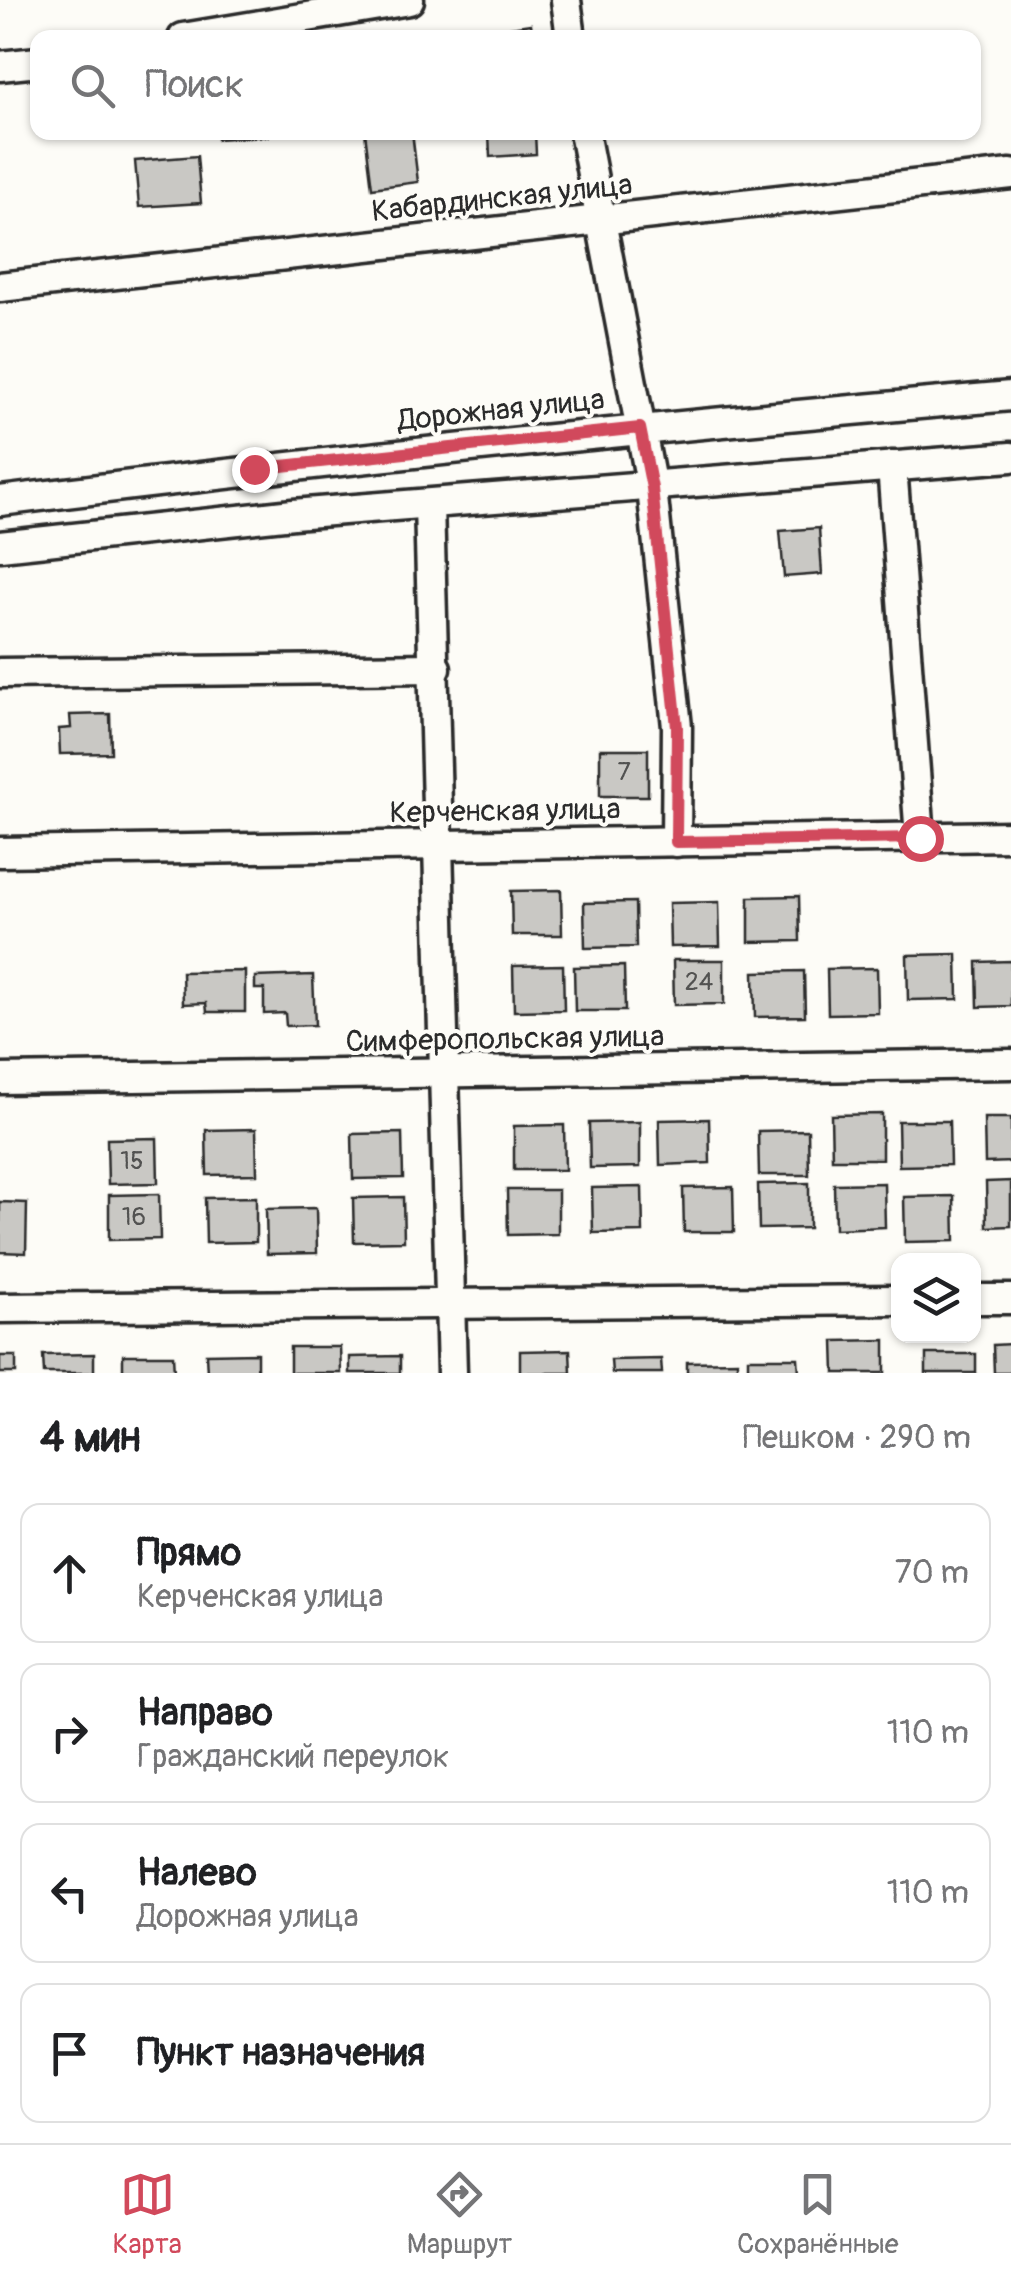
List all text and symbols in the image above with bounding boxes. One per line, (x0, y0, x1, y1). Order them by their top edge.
search box (30, 30, 981, 140)
icon: search (65, 58, 120, 113)
text: Поиск (145, 61, 244, 109)
street label: Кабардинская улица (370, 166, 634, 230)
street label: Дорожная улица (395, 381, 606, 439)
route end (232, 447, 278, 493)
house number: 7 (617, 757, 631, 788)
street label: Керченская улица (389, 790, 621, 832)
route start (898, 816, 944, 862)
house number: 24 (685, 967, 713, 998)
street label: Симферопольская улица (345, 1018, 665, 1060)
house number: 15 (120, 1146, 144, 1177)
house number: 16 (122, 1202, 146, 1233)
map controls (891, 1253, 981, 1343)
button: layers (891, 1253, 981, 1343)
text: 4 мин (40, 1412, 141, 1464)
text: Пешком · 290 m (743, 1418, 971, 1458)
text: Прямо (137, 1529, 241, 1577)
icon: ahead (42, 1546, 97, 1601)
text: 70 m (895, 1553, 969, 1593)
text: Керченская улица (137, 1577, 384, 1617)
text: Направо (137, 1689, 273, 1737)
icon: right (42, 1706, 97, 1761)
text: 110 m (887, 1713, 969, 1753)
text: Гражданский переулок (137, 1737, 449, 1777)
text: Налево (137, 1849, 257, 1897)
icon: left (42, 1866, 97, 1921)
text: 110 m (887, 1873, 969, 1913)
text: Дорожная улица (137, 1897, 359, 1937)
icon: arrive (42, 2026, 97, 2081)
text: Пункт назначения (137, 2029, 425, 2077)
tab: Карта (112, 2167, 182, 2262)
tab: Маршрут (407, 2167, 512, 2262)
tab: Сохранённые (737, 2167, 899, 2262)

